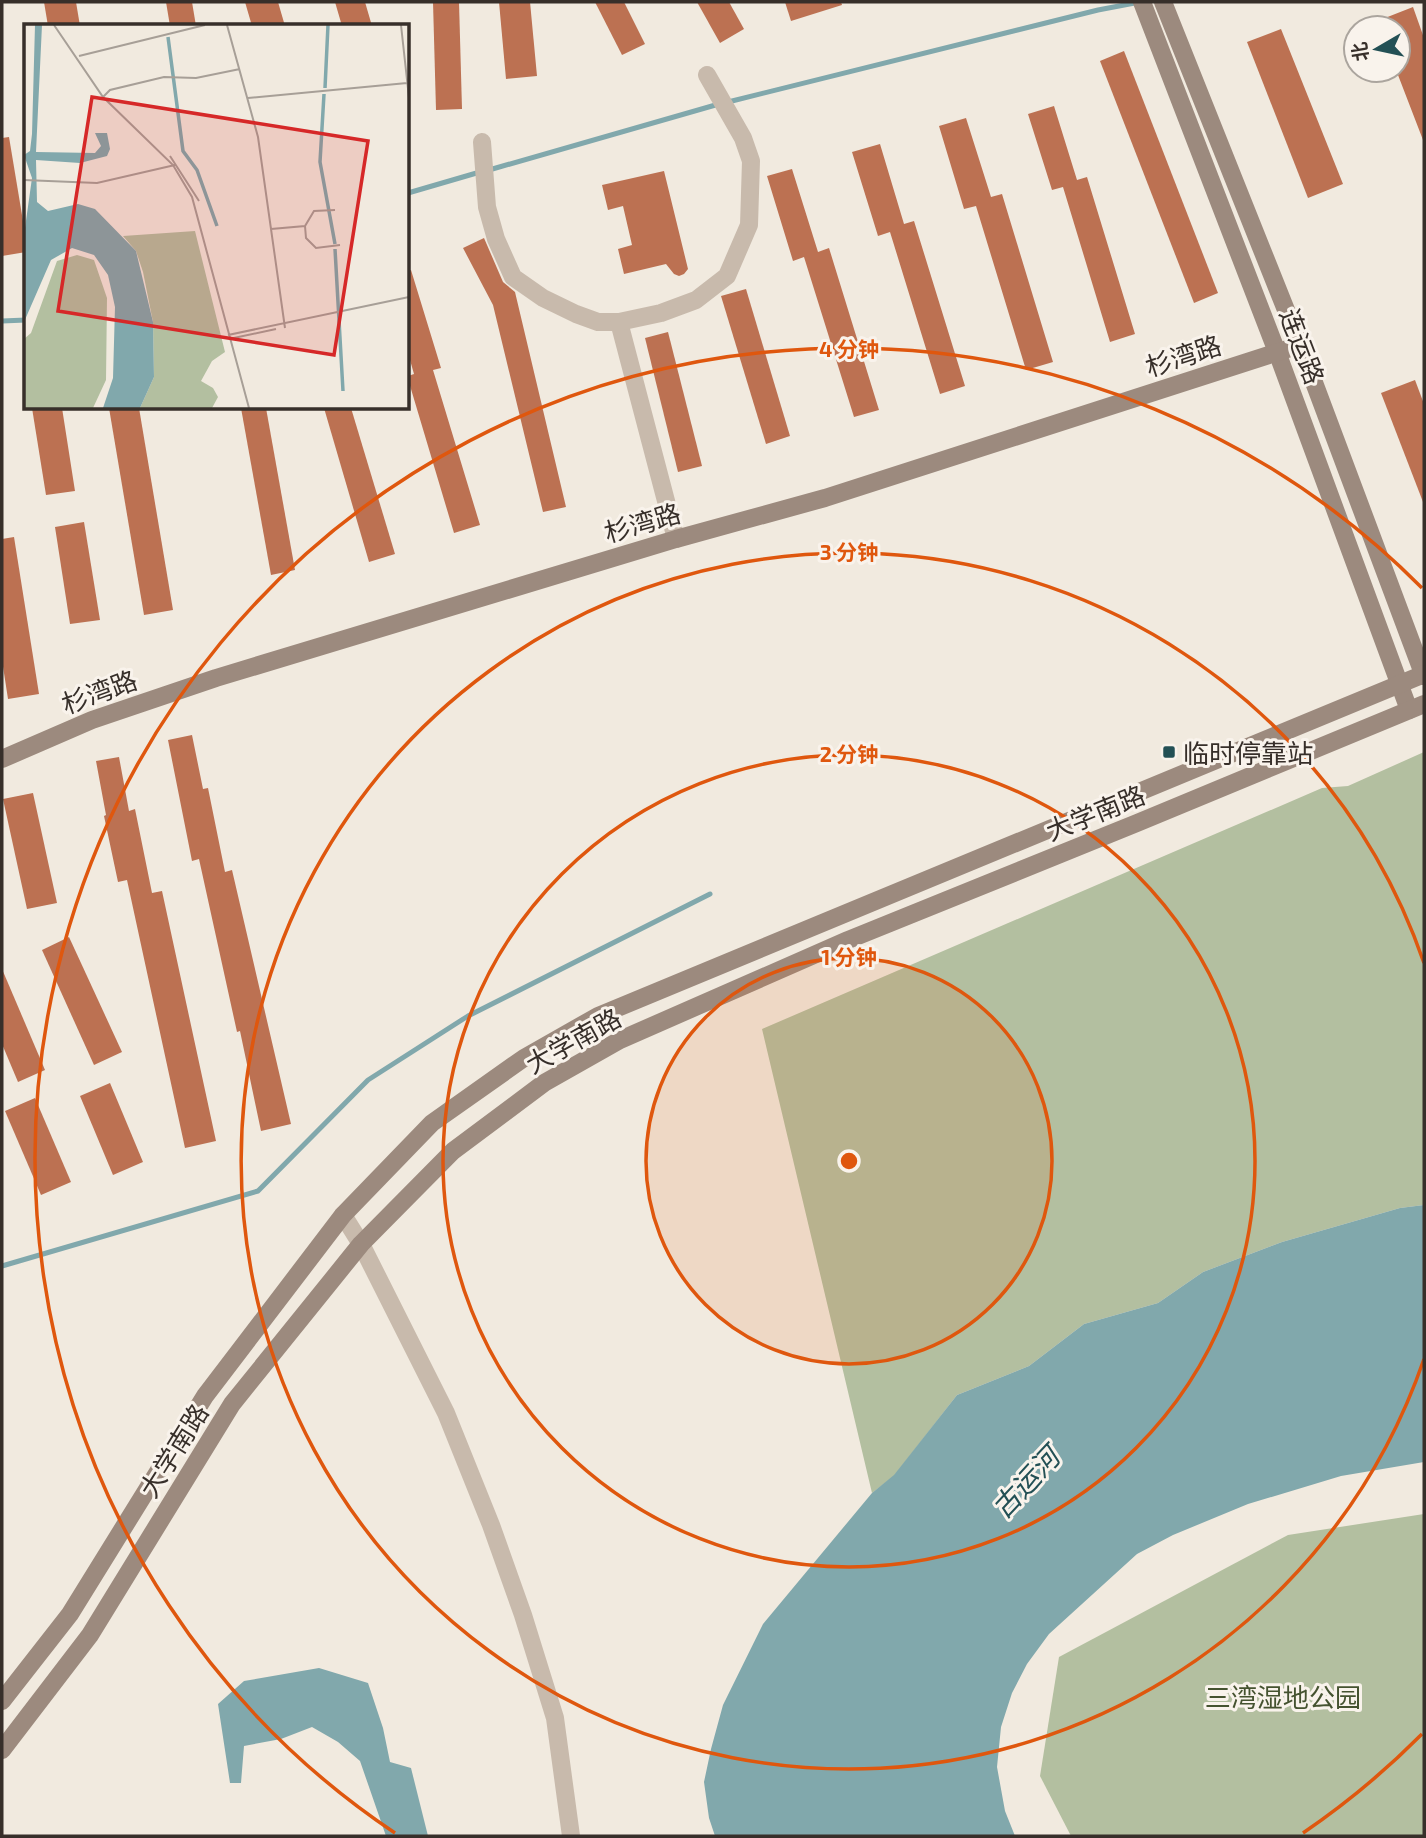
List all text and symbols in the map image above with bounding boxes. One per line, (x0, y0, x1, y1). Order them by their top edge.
north arrow (1342, 14, 1412, 84)
inset map (24, 24, 410, 410)
text: 北 (1347, 41, 1373, 63)
street label: 连运路 (1275, 304, 1331, 388)
street label: 杉湾路 (1141, 328, 1225, 382)
text: 4 分钟 (819, 336, 879, 361)
street label: 杉湾路 (600, 496, 684, 548)
text: 3 分钟 (820, 539, 878, 564)
street label: 杉湾路 (57, 663, 141, 719)
place label: 临时停靠站 (1183, 737, 1313, 768)
text: 2 分钟 (820, 741, 878, 766)
marker: 临时停靠站 (1161, 744, 1177, 760)
street label: 大学南路 (1041, 778, 1149, 846)
text: 1 分钟 (821, 944, 877, 969)
street label: 大学南路 (520, 1001, 626, 1079)
centre of rings (837, 1149, 861, 1173)
street label: 大学南路 (132, 1398, 214, 1502)
water label: 古运河 (984, 1436, 1069, 1524)
park label: 三湾湿地公园 (1205, 1681, 1361, 1712)

